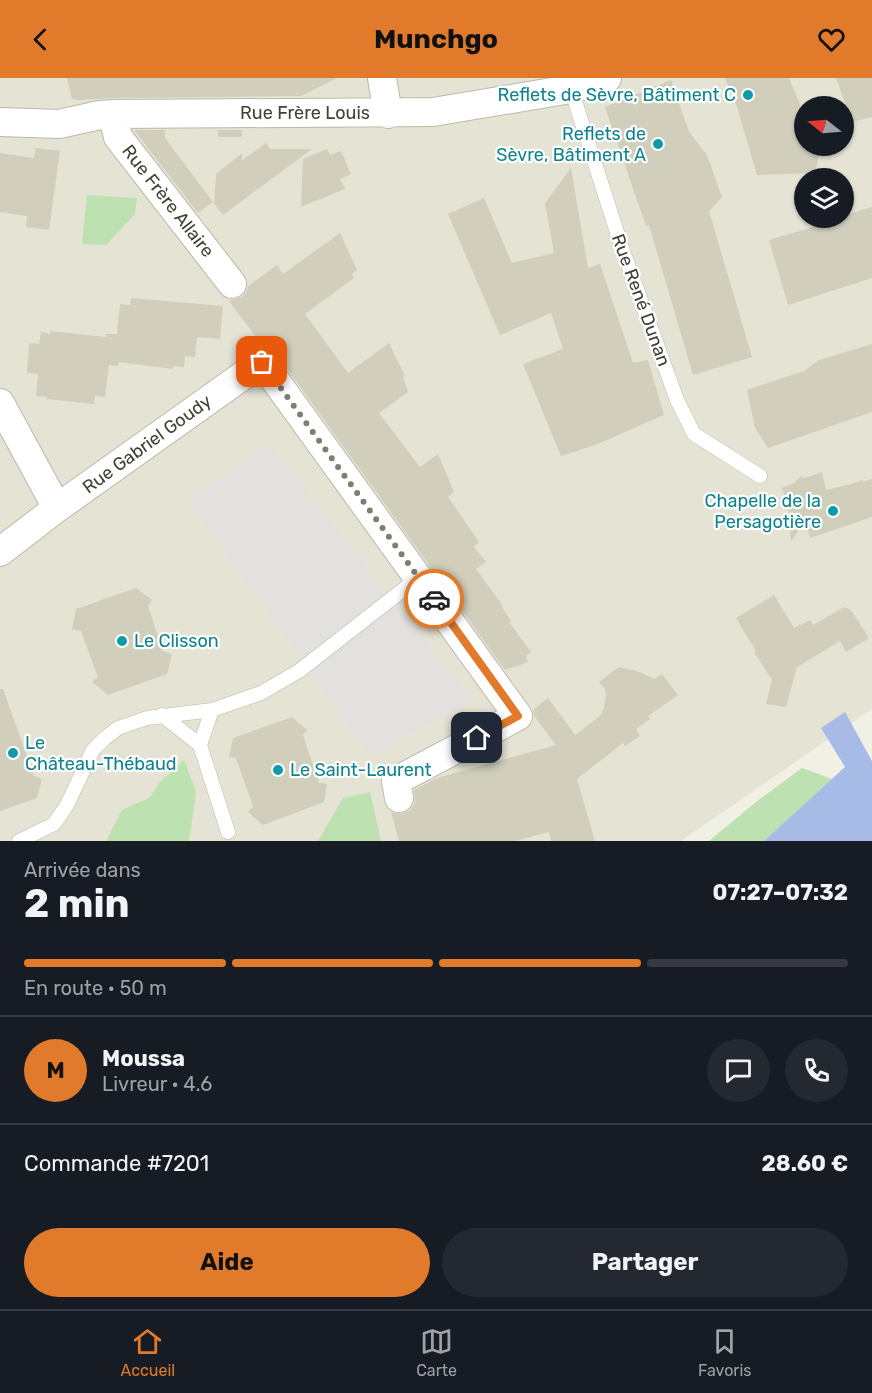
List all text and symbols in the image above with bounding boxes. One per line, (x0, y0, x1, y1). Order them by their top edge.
icon: back (24, 23, 57, 56)
text: Munchgo (374, 23, 498, 55)
icon: heart (815, 23, 848, 56)
place label: Reflets de Sèvre, Bâtiment C (498, 84, 736, 106)
marker: Reflets de Sèvre, Bâtiment C (741, 88, 755, 102)
north arrow (794, 96, 854, 156)
map controls (794, 96, 854, 228)
street label: Rue Frère Louis (240, 102, 370, 124)
place label: Reflets de Sèvre, Bâtiment A (496, 123, 646, 166)
marker: Reflets de Sèvre, Bâtiment A (651, 137, 665, 151)
street label: Rue Frère Allaire (117, 140, 219, 262)
button: layers (794, 168, 854, 228)
street label: Rue René Dunan (607, 231, 675, 369)
pin (236, 336, 287, 387)
icon: bag (245, 345, 278, 378)
street label: Rue Gabriel Goudy (78, 390, 216, 498)
place label: Chapelle de la Persagotière (705, 490, 821, 533)
marker: Chapelle de la Persagotière (826, 504, 840, 518)
courier (404, 569, 464, 629)
icon: car (418, 583, 451, 616)
place label: Le Clisson (134, 630, 219, 652)
marker: Le Clisson (115, 634, 129, 648)
pin (451, 712, 502, 763)
icon: home (460, 721, 493, 754)
place label: Le Château-Thébaud (25, 732, 177, 775)
marker: Le Château-Thébaud (6, 746, 20, 760)
place label: Le Saint-Laurent (290, 759, 432, 781)
marker: Le Saint-Laurent (271, 763, 285, 777)
text: Arrivée dans (24, 858, 141, 882)
text: 07:27–07:32 (712, 879, 848, 906)
text: 2 min (24, 881, 130, 927)
text: En route · 50 m (24, 976, 167, 1000)
button: chat (707, 1039, 770, 1102)
button: phone (785, 1039, 848, 1102)
text: Moussa (102, 1045, 185, 1072)
text: M (46, 1057, 65, 1084)
text: Livreur · 4.6 (102, 1072, 212, 1096)
text: Commande #7201 (24, 1150, 209, 1177)
text: 28.60 € (762, 1150, 848, 1177)
button: Aide (24, 1228, 430, 1297)
button: Partager (442, 1228, 848, 1297)
tab: Accueil (121, 1325, 175, 1380)
tab: Carte (416, 1325, 457, 1380)
tab: Favoris (698, 1325, 751, 1380)

